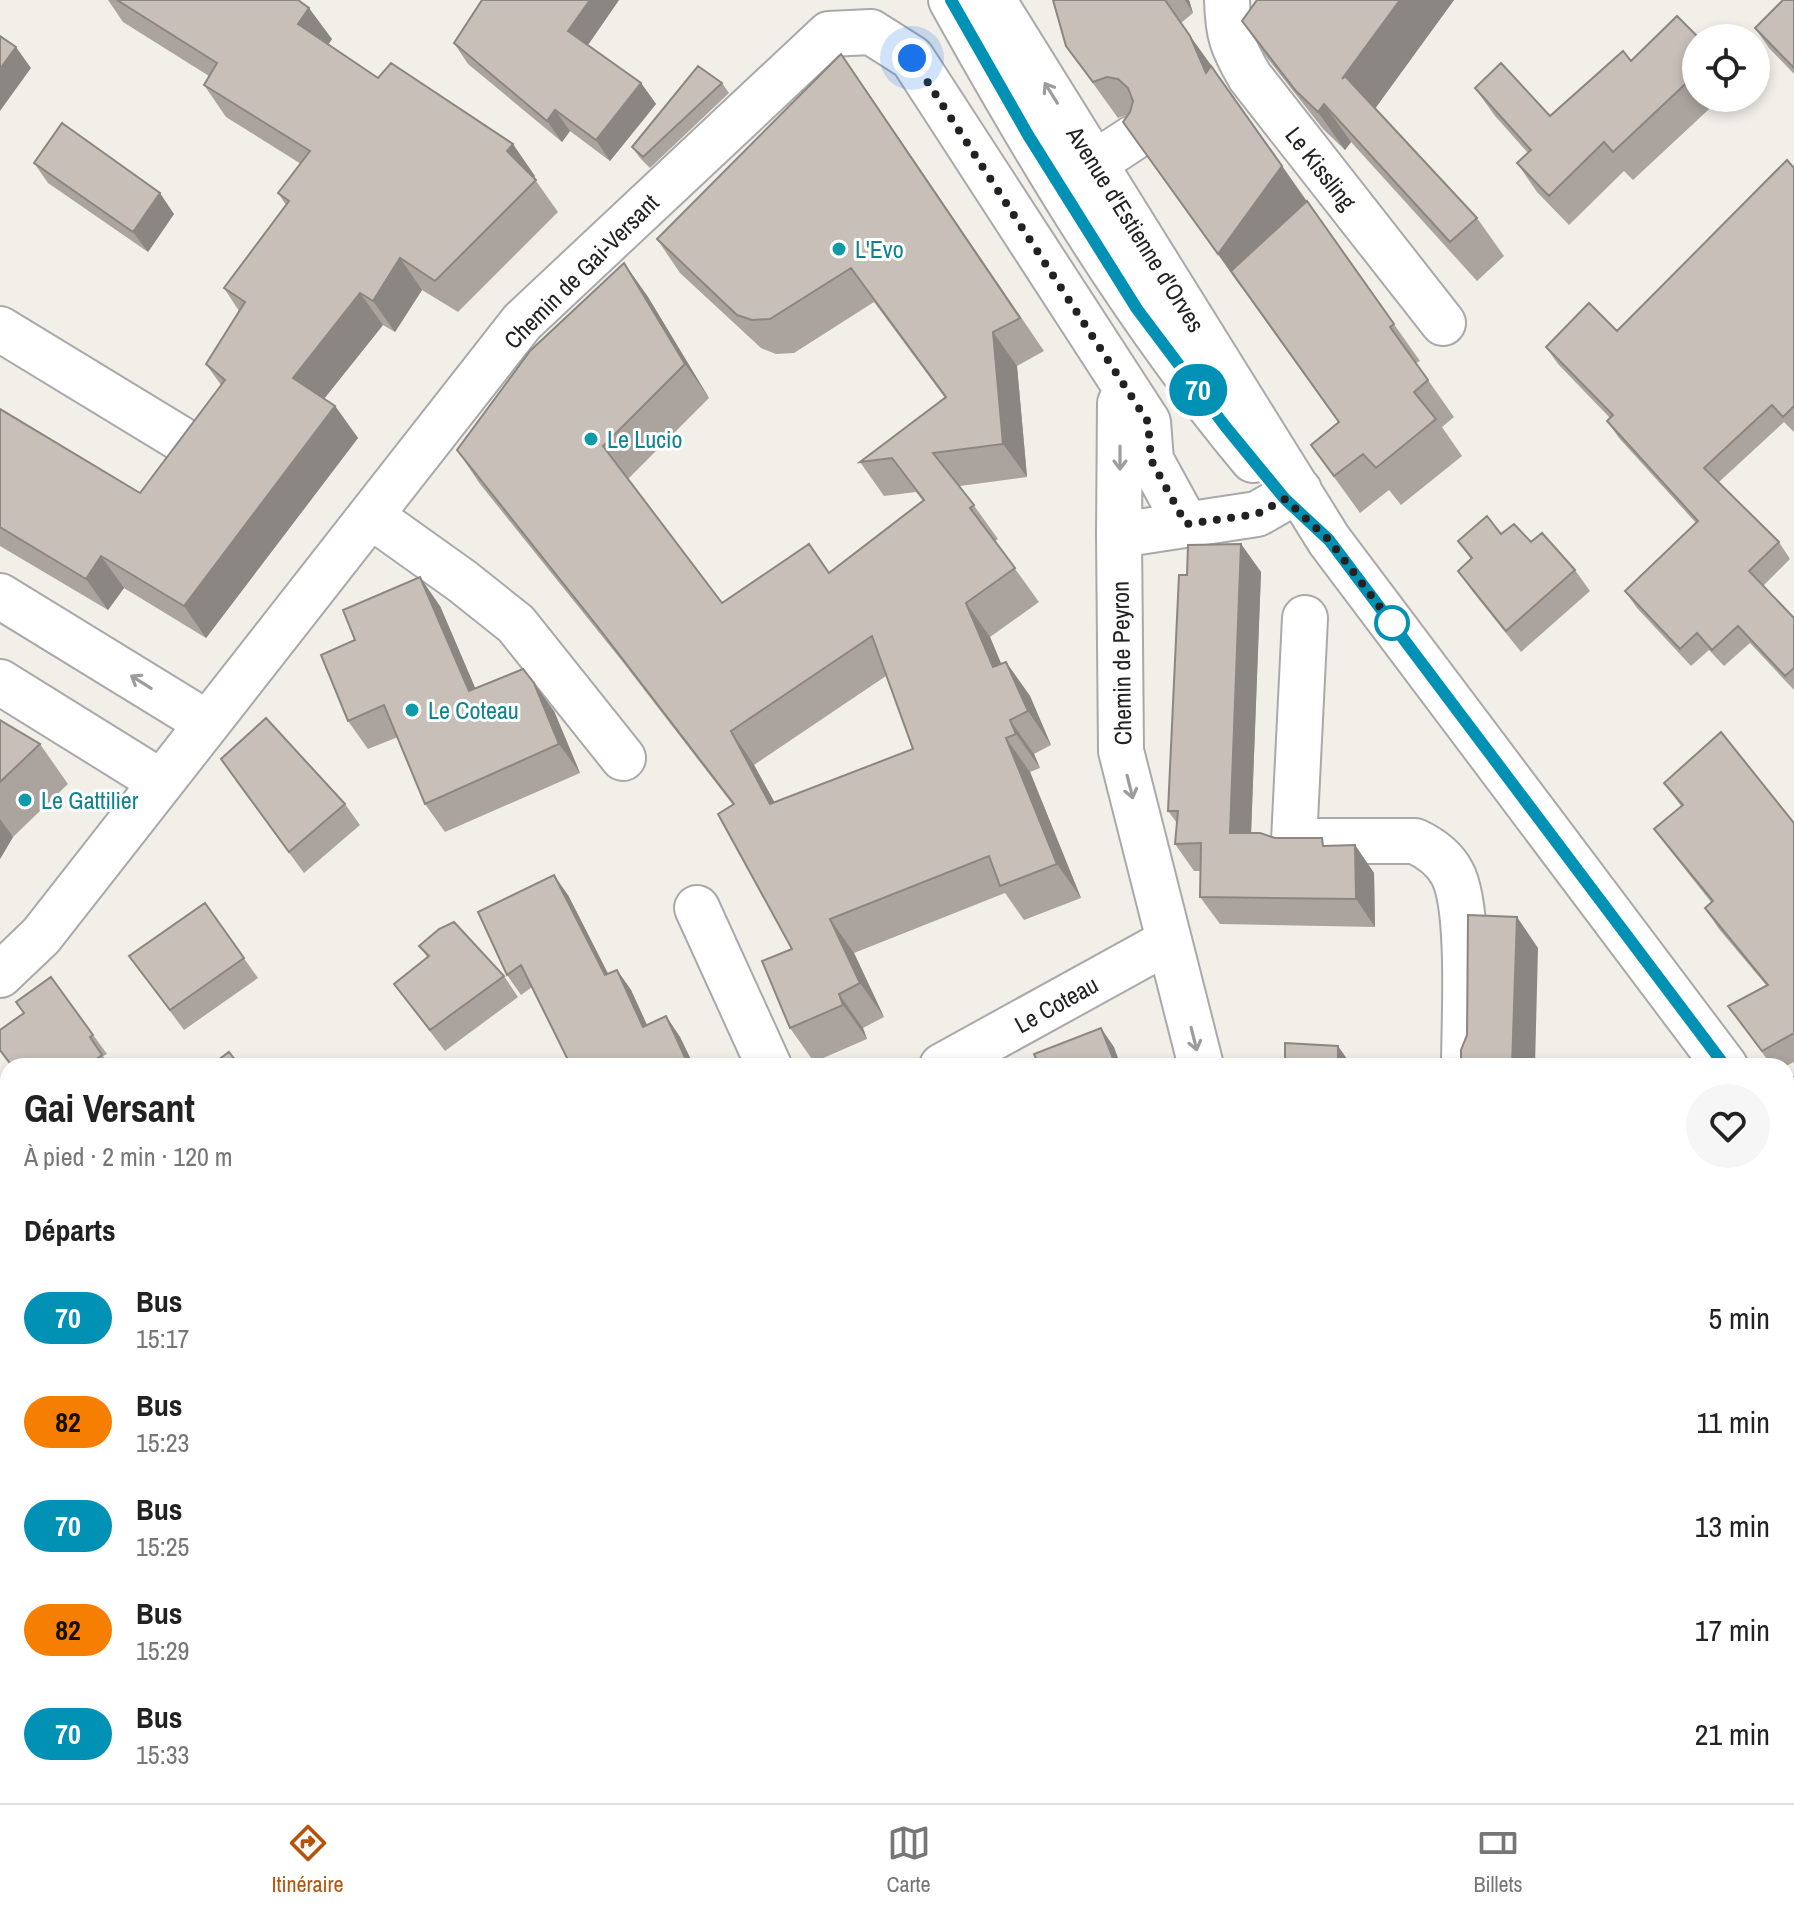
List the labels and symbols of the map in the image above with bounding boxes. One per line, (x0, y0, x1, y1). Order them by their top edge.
your location (892, 38, 932, 78)
one-way arrow (1043, 82, 1059, 105)
street label: Avenue d'Estienne d'Orves (1059, 119, 1212, 338)
street label: Le Kissling (1278, 120, 1364, 216)
street label: Chemin de Gai-Versant (497, 186, 666, 355)
place label: L'Evo (855, 233, 904, 265)
marker: L'Evo (830, 240, 848, 258)
line badge: 70 (1162, 364, 1234, 416)
place label: Le Lucio (607, 423, 683, 455)
marker: Le Lucio (582, 430, 600, 448)
one-way arrow (1112, 444, 1128, 471)
street label: Chemin de Peyron (1104, 581, 1138, 745)
unlabelled marker (1375, 606, 1409, 640)
one-way arrow (130, 674, 153, 690)
place label: Le Coteau (428, 694, 519, 726)
marker: Le Coteau (403, 701, 421, 719)
one-way arrow (1123, 774, 1138, 800)
place label: Le Gattilier (41, 784, 139, 816)
marker: Le Gattilier (16, 791, 34, 809)
street label: Le Coteau (1009, 968, 1103, 1040)
one-way arrow (1188, 1026, 1203, 1052)

